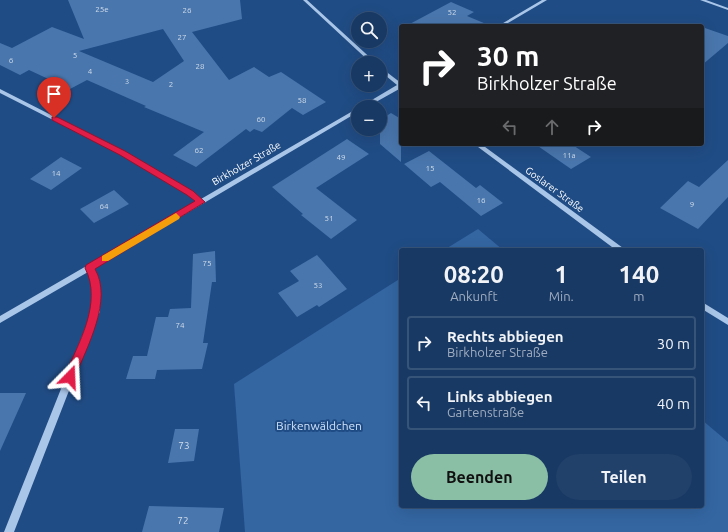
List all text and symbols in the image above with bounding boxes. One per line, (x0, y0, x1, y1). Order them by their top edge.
house number: 25e (95, 5, 109, 14)
house number: 26 (182, 6, 192, 15)
house number: 52 (447, 8, 457, 17)
map controls (351, 12, 387, 136)
button: search (351, 12, 387, 48)
house number: 27 (177, 33, 187, 42)
icon: right (411, 40, 463, 92)
text: 30 m (477, 40, 539, 71)
house number: 5 (73, 51, 77, 60)
house number: 6 (9, 56, 14, 65)
button: + (351, 56, 387, 92)
house number: 28 (195, 62, 205, 71)
house number: 4 (88, 67, 93, 76)
text: Birkholzer Straße (477, 73, 617, 93)
pin (37, 77, 71, 118)
house number: 3 (125, 77, 129, 86)
house number: 2 (169, 80, 173, 89)
icon: arrive (43, 83, 65, 105)
house number: 58 (297, 96, 307, 105)
button: − (351, 100, 387, 136)
house number: 60 (256, 115, 266, 124)
icon: left (499, 116, 521, 138)
icon: ahead (541, 116, 563, 138)
icon: right (583, 116, 605, 138)
street label: Birkholzer Straße (210, 139, 283, 188)
house number: 62 (194, 146, 204, 155)
house number: 11a (562, 151, 576, 160)
house number: 49 (336, 153, 346, 162)
house number: 15 (425, 164, 435, 173)
street label: Goslarer Straße (523, 164, 586, 214)
house number: 14 (51, 169, 61, 178)
house number: 16 (476, 196, 486, 205)
house number: 9 (690, 200, 694, 209)
house number: 64 (99, 202, 109, 211)
house number: 51 (324, 214, 334, 223)
house number: 75 (202, 259, 212, 268)
text: 08:20 (444, 261, 504, 288)
text: 1 (554, 261, 568, 288)
text: 140 (619, 261, 659, 288)
house number: 53 (313, 281, 323, 290)
text: Ankunft (450, 289, 498, 303)
text: Min. (549, 289, 574, 303)
text: m (633, 289, 645, 303)
house number: 74 (175, 321, 185, 330)
text: Rechts abbiegen (447, 328, 564, 345)
icon: right (413, 332, 435, 354)
text: 30 m (657, 335, 690, 352)
text: Birkholzer Straße (447, 345, 548, 359)
position arrow (49, 356, 91, 398)
text: Links abbiegen (447, 388, 552, 405)
icon: left (413, 392, 435, 414)
text: 40 m (657, 395, 690, 412)
text: Gartenstraße (447, 405, 524, 419)
park label: Birkenwäldchen (276, 419, 362, 432)
house number: 73 (178, 440, 190, 451)
button: Beenden (411, 454, 548, 500)
button: Teilen (556, 454, 692, 500)
house number: 72 (177, 515, 189, 526)

